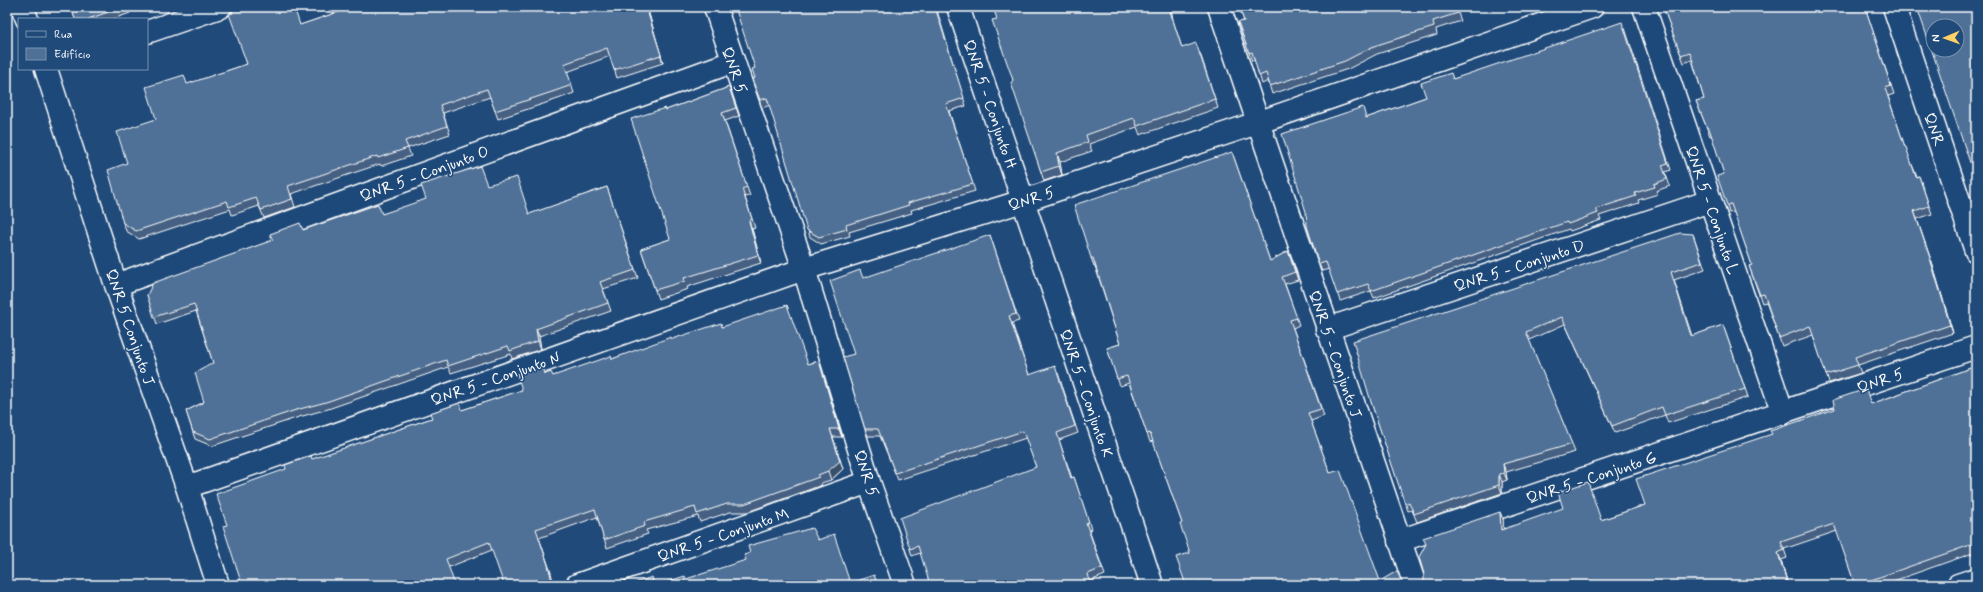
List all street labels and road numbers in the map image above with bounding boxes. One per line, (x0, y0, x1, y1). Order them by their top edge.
street label: QNR 5 - Conjunto H (958, 37, 1022, 172)
street label: QNR 5 (716, 44, 751, 97)
street label: QNR (1918, 110, 1949, 149)
street label: QNR 5 - Conjunto O (357, 141, 492, 207)
street label: QNR 5 - Conjunto L (1680, 143, 1744, 278)
street label: QNR 5 (1005, 182, 1057, 217)
street label: QNR 5 - Conjunto D (1451, 235, 1588, 298)
street label: QNR 5 Conjunto J (100, 266, 159, 389)
street label: QNR 5 - Conjunto J (1303, 288, 1366, 421)
street label: QNR 5 - Conjunto K (1054, 327, 1117, 460)
street label: QNR 5 - Conjunto N (428, 347, 563, 411)
street label: QNR 5 (1854, 364, 1907, 399)
street label: QNR 5 (848, 447, 883, 499)
street label: QNR 5 - Conjunto G (1524, 447, 1659, 509)
street label: QNR 5 - Conjunto M (655, 503, 792, 568)

